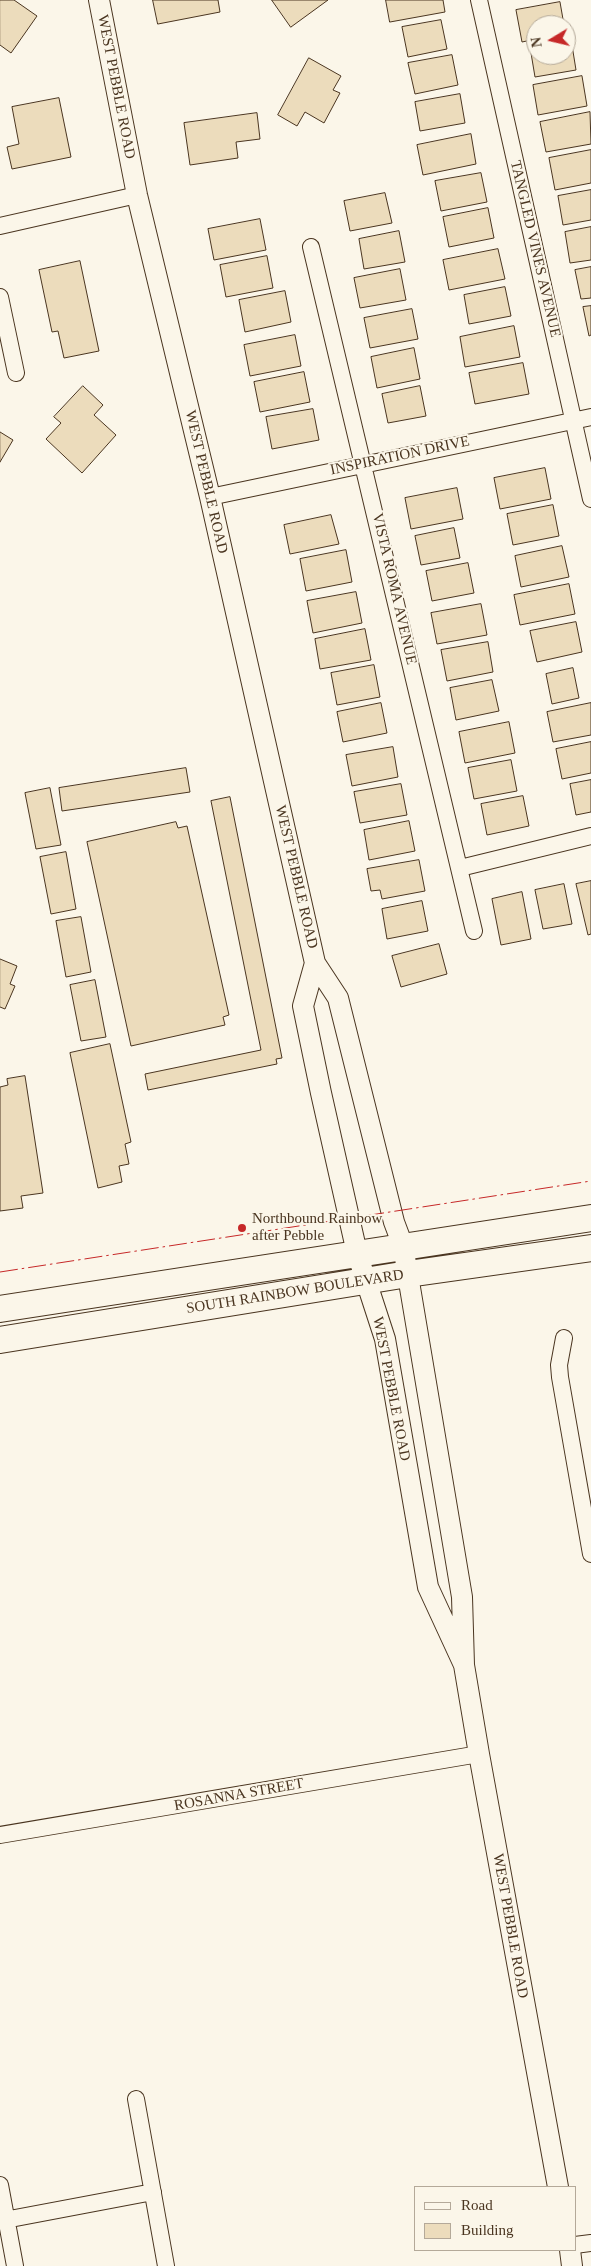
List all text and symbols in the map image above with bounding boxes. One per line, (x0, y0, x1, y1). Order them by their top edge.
street label: WEST PEBBLE ROAD (93, 13, 139, 161)
north arrow (526, 15, 576, 65)
text: N (528, 36, 545, 48)
street label: TANGLED VINES AVENUE (506, 159, 564, 339)
street label: WEST PEBBLE ROAD (181, 409, 231, 555)
street label: INSPIRATION DRIVE (329, 432, 471, 480)
street label: VISTA ROMA AVENUE (368, 511, 420, 667)
street label: WEST PEBBLE ROAD (271, 804, 321, 950)
place label: Northbound Rainbow after Pebble (252, 1210, 382, 1245)
marker: Northbound Rainbow after Pebble (236, 1222, 248, 1234)
street label: SOUTH RAINBOW BOULEVARD (185, 1266, 405, 1318)
street label: WEST PEBBLE ROAD (368, 1315, 414, 1463)
street label: ROSANNA STREET (173, 1775, 305, 1815)
street label: WEST PEBBLE ROAD (488, 1852, 532, 2000)
legend (414, 2186, 576, 2251)
text: Road (461, 2197, 493, 2213)
text: Building (461, 2222, 514, 2238)

